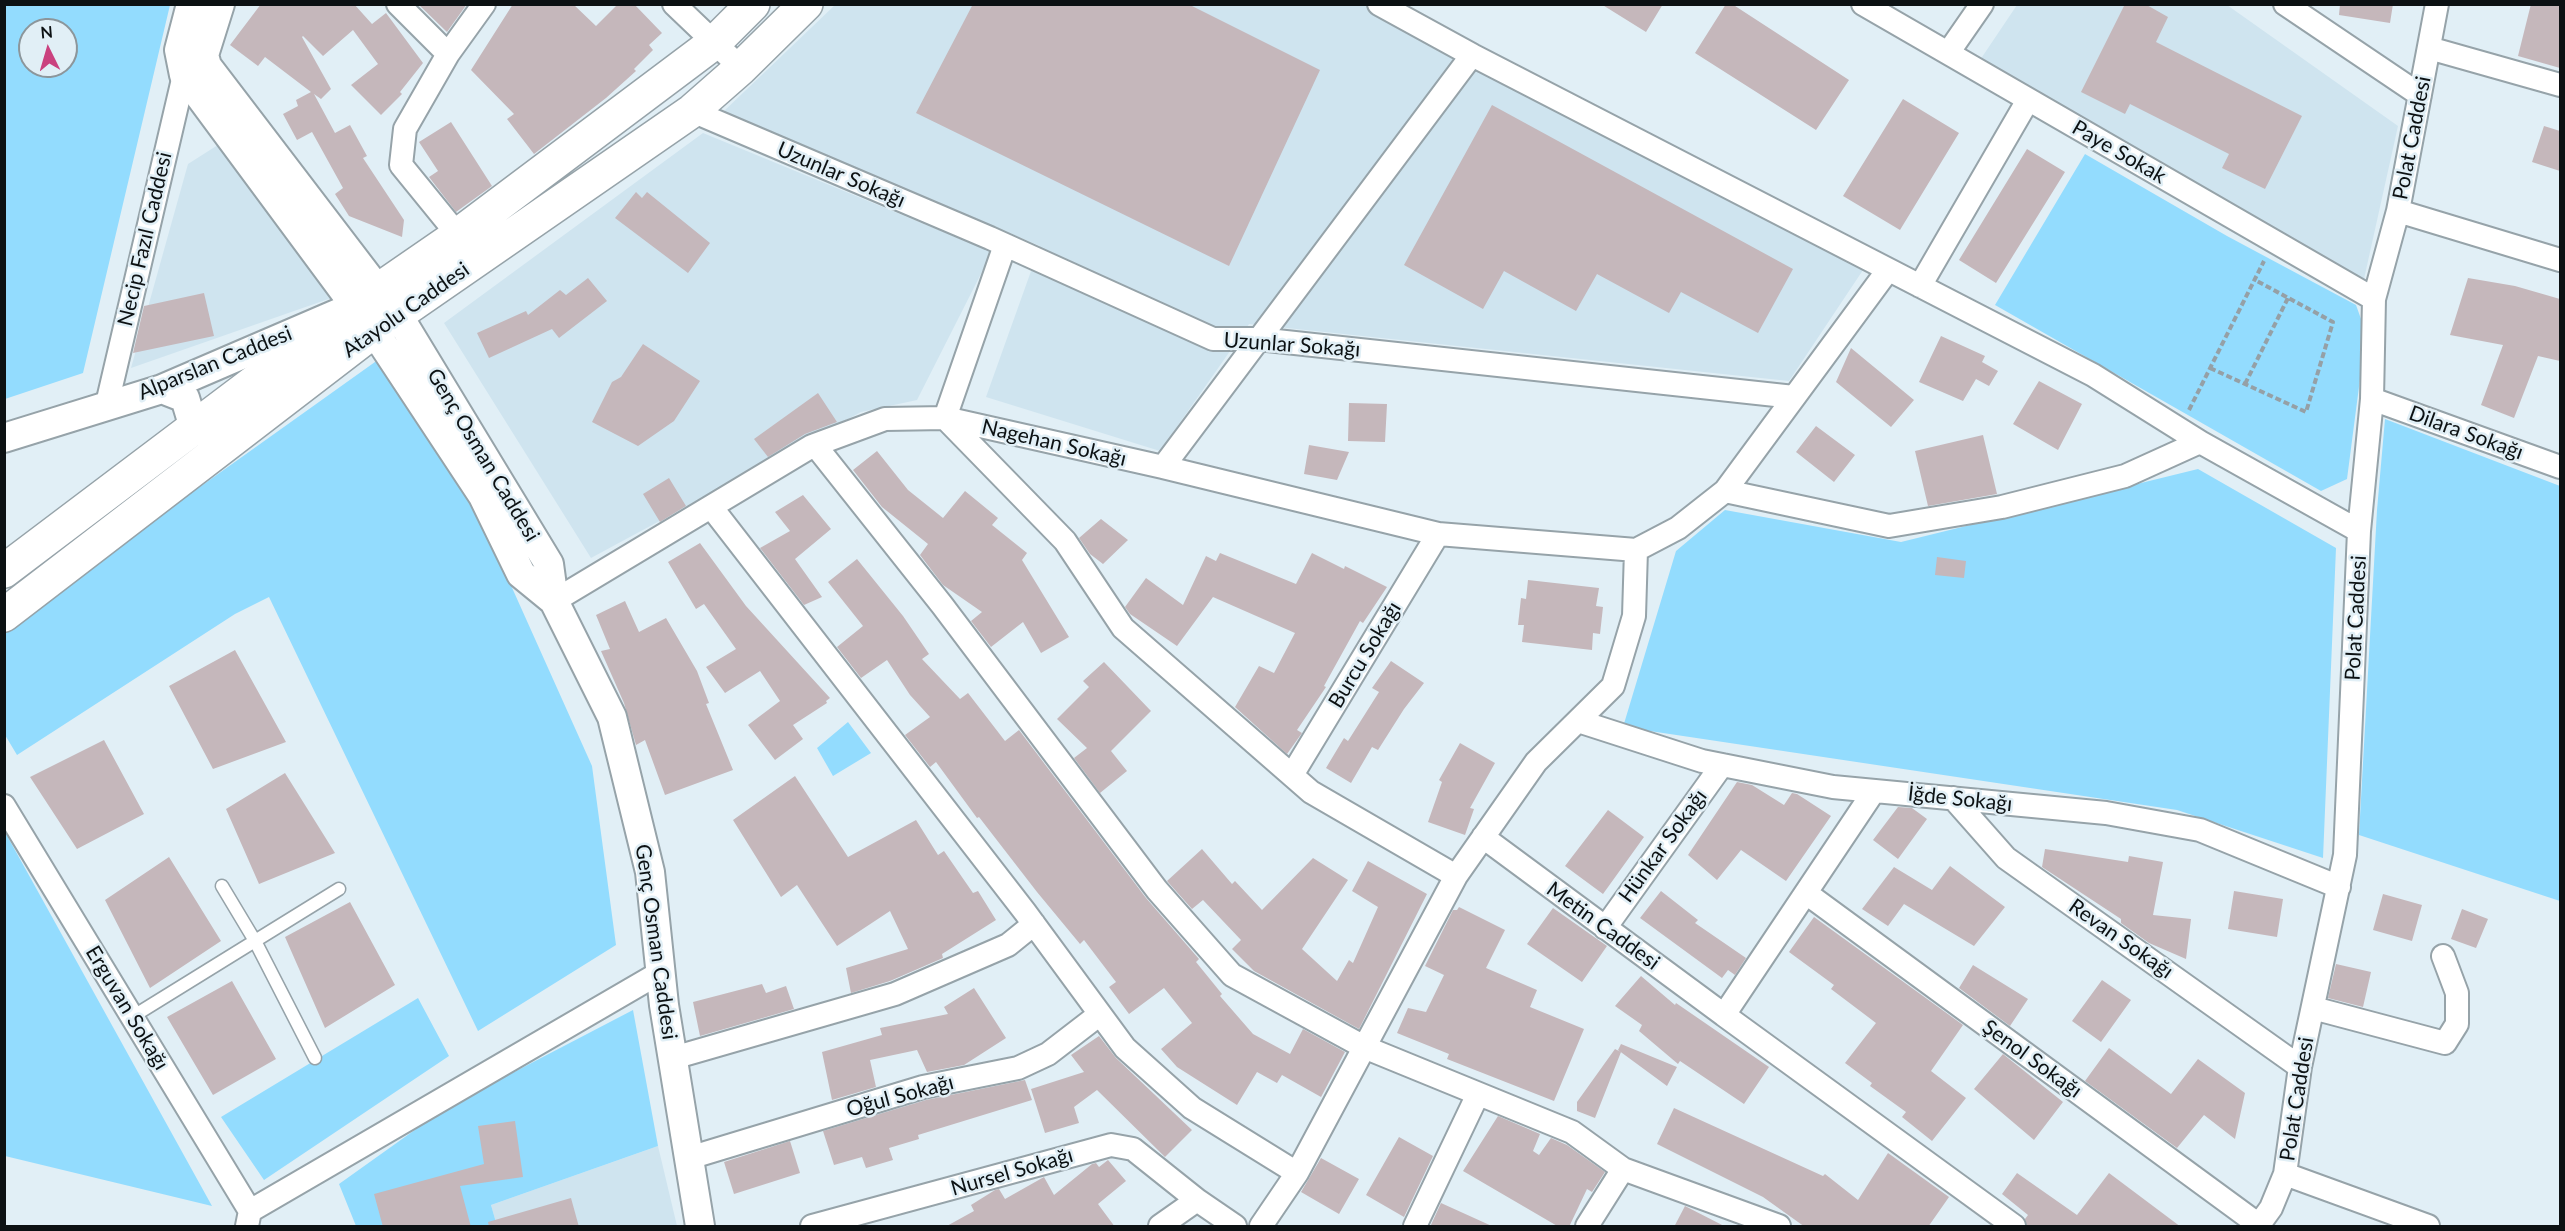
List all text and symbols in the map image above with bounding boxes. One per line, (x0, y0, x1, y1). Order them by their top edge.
north arrow (18, 18, 78, 78)
text: N (40, 22, 54, 42)
street label: Polat Caddesi (2388, 74, 2436, 202)
street label: Paye Sokak (2067, 115, 2171, 189)
street label: Uzunlar Sokağı (773, 137, 909, 213)
street label: Necip Fazıl Caddesi (113, 149, 177, 329)
street label: Atayolu Caddesi (338, 257, 474, 363)
street label: Alparslan Caddesi (134, 321, 296, 405)
street label: Uzunlar Sokağı (1223, 328, 1361, 362)
street label: Genç Osman Caddesi (421, 364, 545, 546)
street label: Dilara Sokağı (2405, 401, 2527, 465)
street label: Nagehan Sokağı (979, 414, 1129, 472)
street label: Polat Caddesi (2340, 555, 2372, 681)
street label: Burcu Sokağı (1323, 597, 1407, 713)
street label: İğde Sokağı (1907, 781, 2013, 817)
street label: Hünkar Sokağı (1614, 785, 1712, 907)
street label: Genç Osman Caddesi (630, 843, 682, 1041)
street label: Metin Caddesi (1542, 877, 1664, 975)
street label: Revan Sokağı (2064, 894, 2178, 984)
street label: Erguvan Sokağı (80, 941, 174, 1075)
street label: Şenol Sokağı (1977, 1015, 2087, 1103)
street label: Polat Caddesi (2275, 1035, 2319, 1163)
street label: Oğul Sokağı (844, 1070, 956, 1122)
street label: Nursel Sokağı (948, 1143, 1076, 1201)

